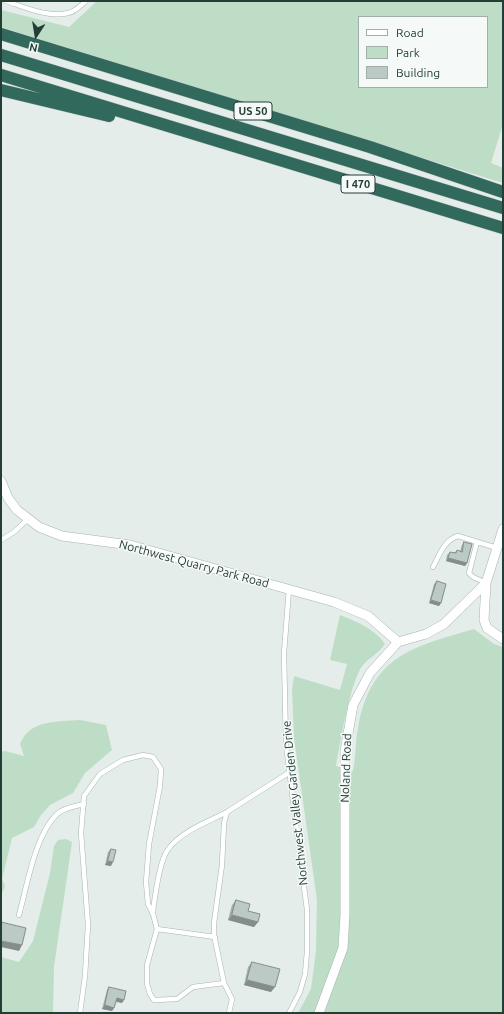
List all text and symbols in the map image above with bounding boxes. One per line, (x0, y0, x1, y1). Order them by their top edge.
north arrow (16, 16, 56, 56)
legend (358, 16, 488, 88)
text: Road (396, 26, 424, 39)
text: N (28, 41, 39, 54)
text: Park (396, 46, 420, 59)
text: Building (396, 66, 440, 79)
road number: US 50 (234, 102, 272, 120)
road number: I 470 (341, 175, 375, 193)
street label: Northwest Quarry Park Road (117, 537, 271, 591)
street label: Northwest Valley Garden Drive (279, 720, 311, 886)
street label: Noland Road (338, 733, 354, 803)

